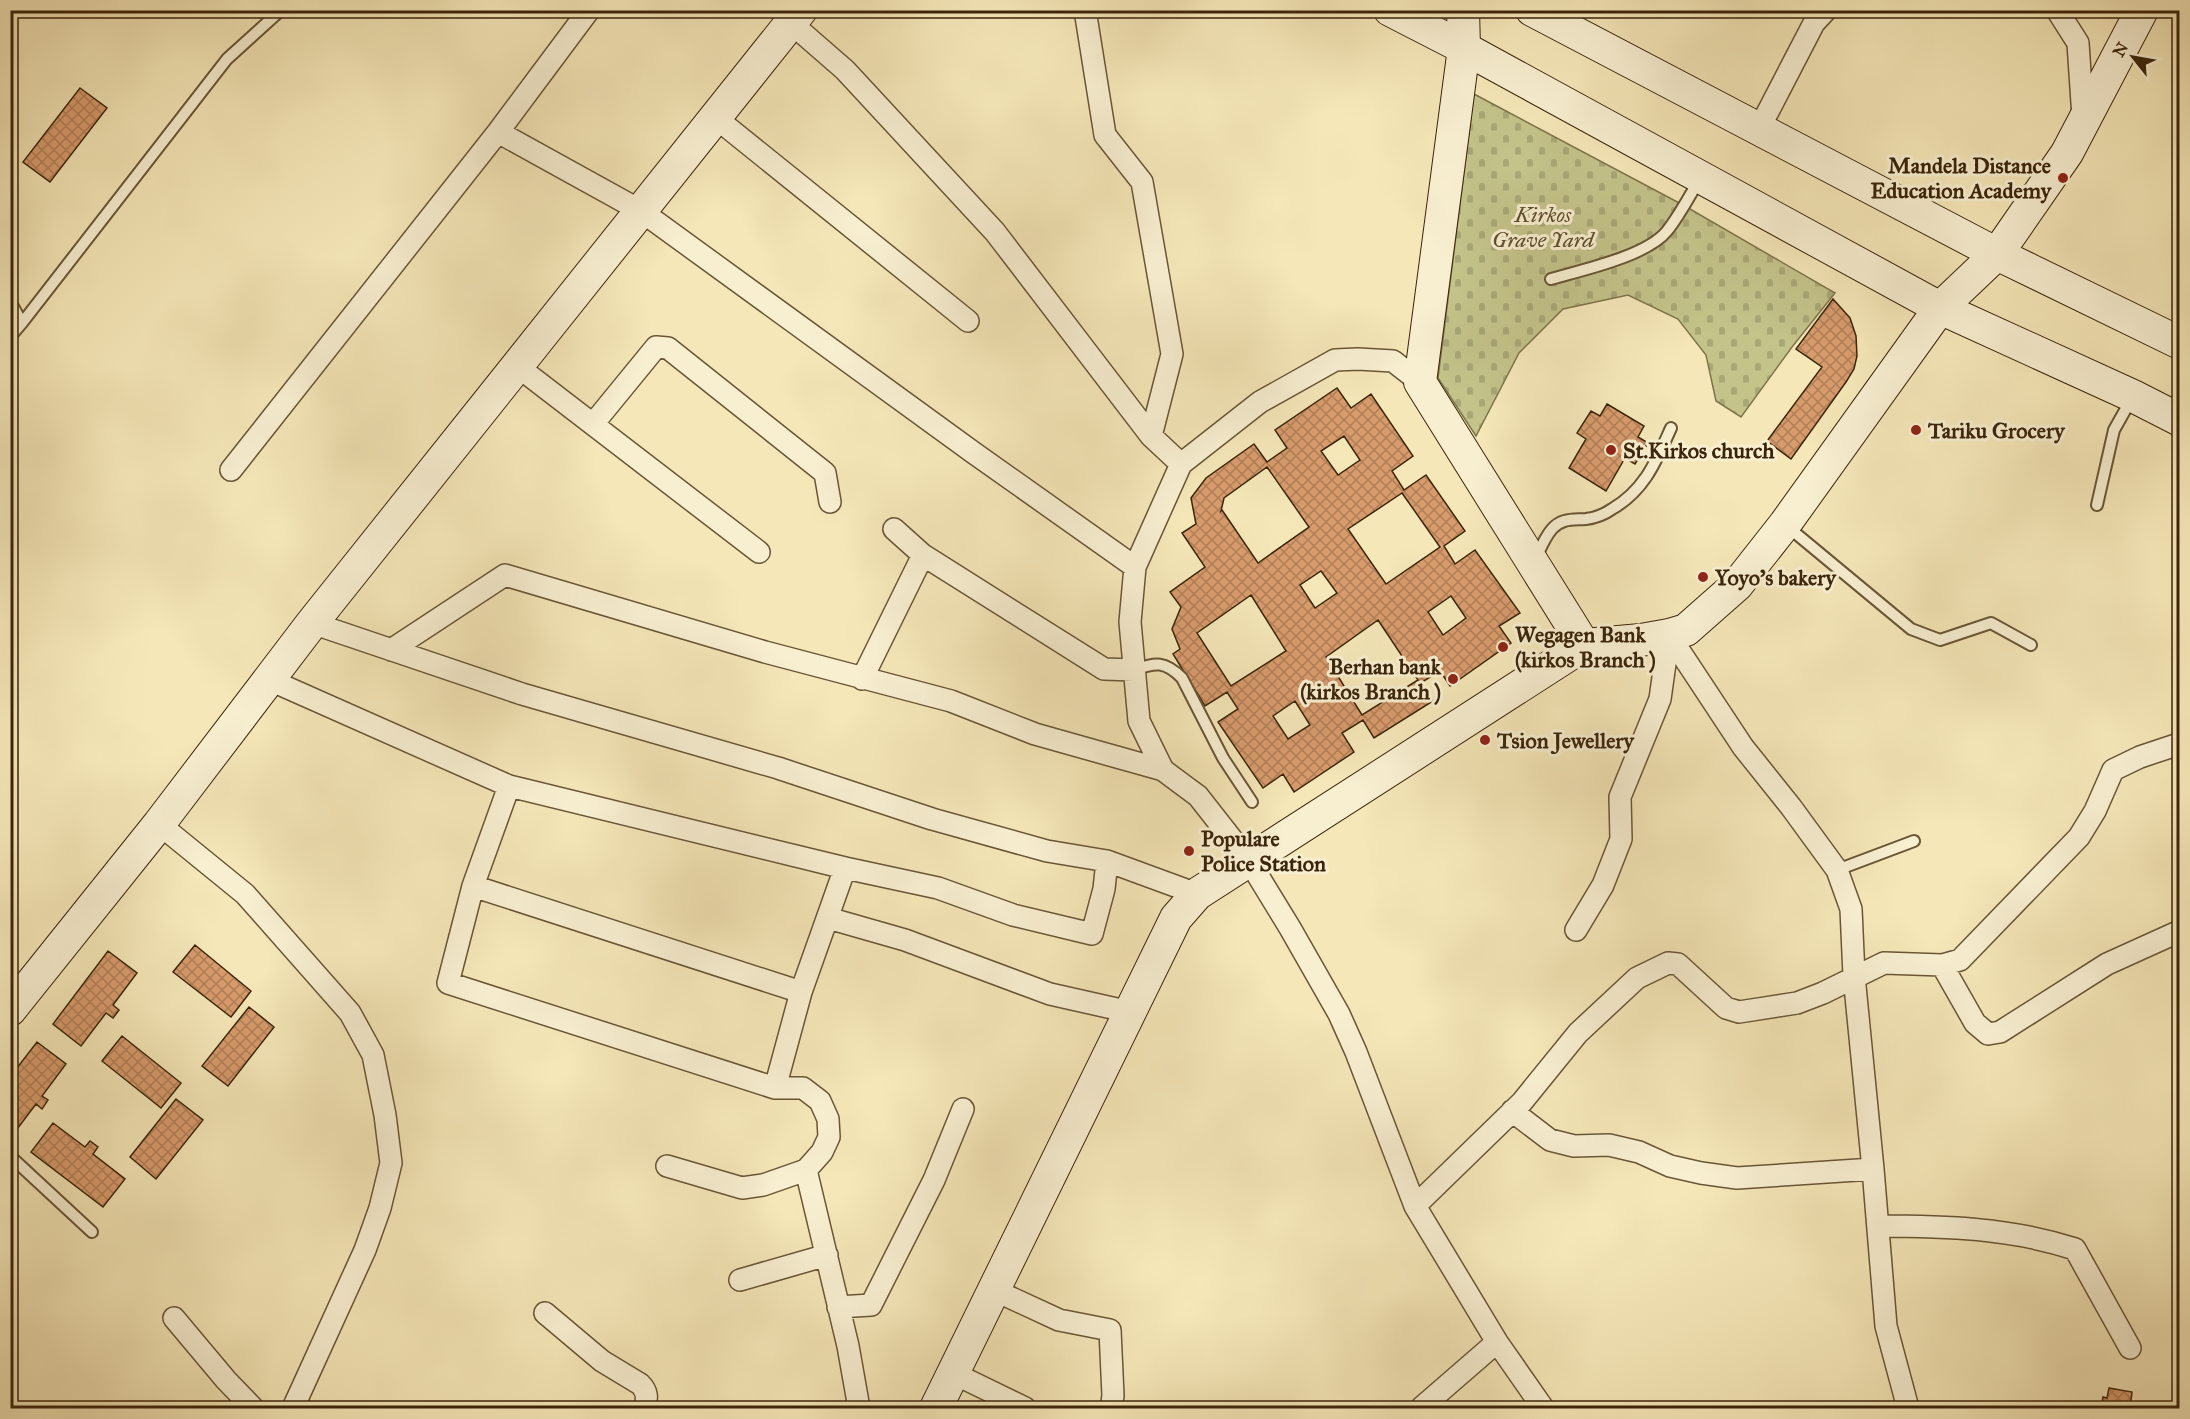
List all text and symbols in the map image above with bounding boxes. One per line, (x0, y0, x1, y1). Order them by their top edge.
north arrow (2103, 27, 2163, 87)
text: N (2109, 38, 2132, 60)
place label: Mandela Distance Education Academy (1870, 152, 2053, 204)
marker: Mandela Distance Education Academy (2056, 171, 2070, 185)
park label: Kirkos Grave Yard (1492, 201, 1596, 253)
place label: Tariku Grocery (1927, 417, 2066, 444)
marker: Tariku Grocery (1909, 423, 1923, 437)
place label: St.Kirkos church (1623, 437, 1775, 464)
marker: St.Kirkos church (1604, 443, 1618, 457)
place label: Yoyo's bakery (1714, 564, 1837, 591)
marker: Yoyo's bakery (1696, 570, 1710, 584)
place label: Wegagen Bank (kirkos Branch ) (1515, 621, 1656, 673)
marker: Wegagen Bank (kirkos Branch ) (1496, 640, 1510, 654)
place label: Berhan bank (kirkos Branch ) (1300, 653, 1442, 705)
marker: Berhan bank (kirkos Branch ) (1446, 672, 1460, 686)
place label: Tsion Jewellery (1496, 727, 1636, 755)
marker: Tsion Jewellery (1478, 733, 1492, 747)
place label: Populare Police Station (1201, 825, 1326, 877)
marker: Populare Police Station (1182, 844, 1196, 858)

